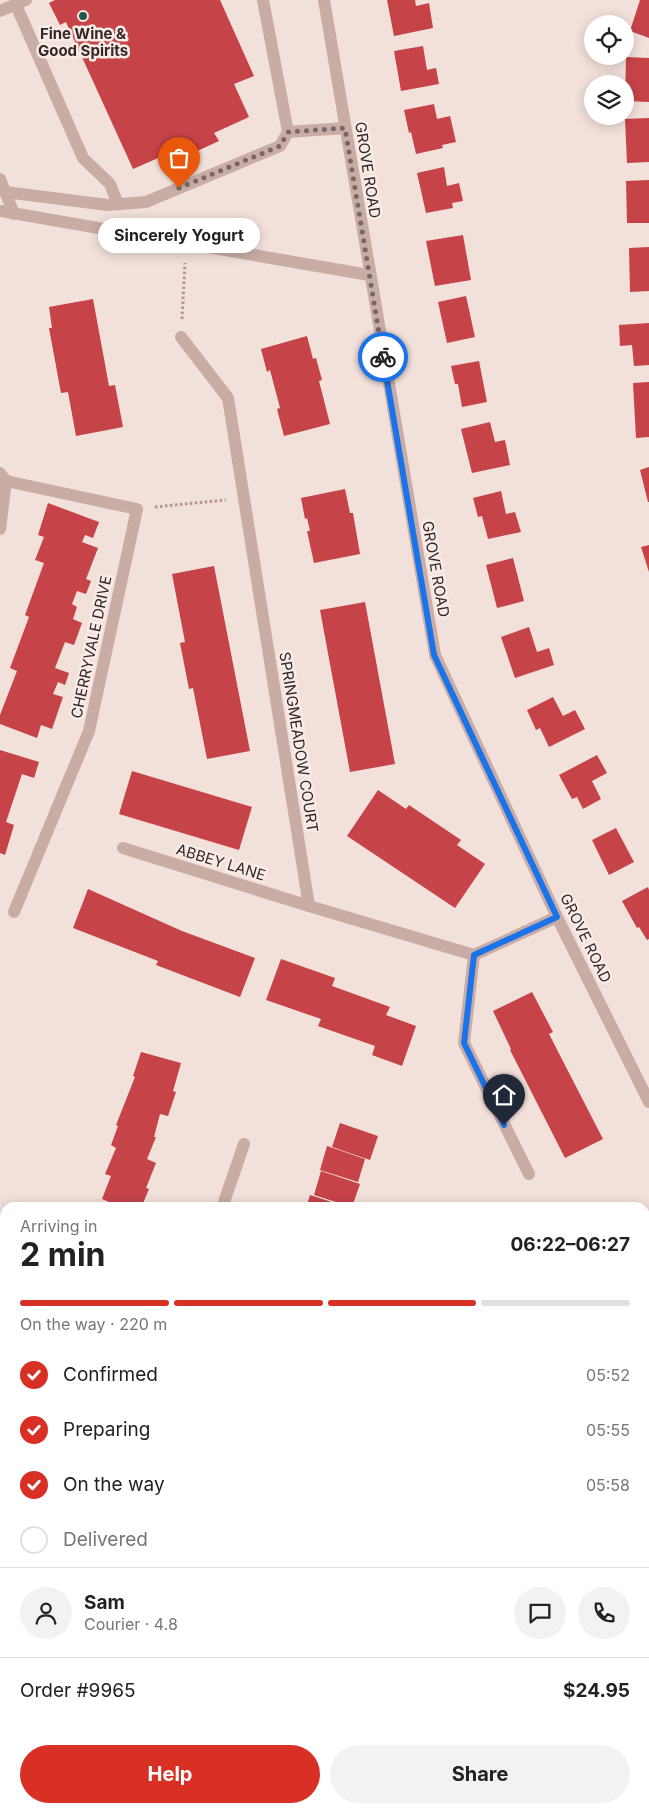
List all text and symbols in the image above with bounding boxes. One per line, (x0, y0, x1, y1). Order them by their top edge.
marker: Fine Wine & Good Spirits (77, 10, 89, 22)
map controls (584, 15, 634, 125)
button: locate (584, 15, 634, 65)
place label: Fine Wine & Good Spirits (38, 24, 128, 60)
button: layers (584, 75, 634, 125)
street label: GROVE ROAD (351, 121, 385, 219)
pin (158, 137, 200, 188)
icon: bag (165, 144, 193, 172)
callout: Sincerely Yogurt (98, 218, 260, 253)
text: Sincerely Yogurt (114, 225, 244, 245)
courier (358, 332, 408, 382)
icon: bike (369, 343, 397, 371)
street label: GROVE ROAD (418, 519, 454, 619)
street label: CHERRYVALE DRIVE (67, 574, 115, 720)
street label: SPRINGMEADOW COURT (275, 650, 323, 834)
street label: ABBEY LANE (174, 839, 268, 885)
street label: GROVE ROAD (556, 890, 616, 986)
pin (483, 1074, 525, 1125)
icon: home (490, 1081, 518, 1109)
text: Arriving in (20, 1216, 97, 1236)
text: 06:22–06:27 (511, 1233, 630, 1256)
text: 2 min (20, 1235, 106, 1274)
text: On the way · 220 m (20, 1314, 167, 1334)
icon: check (20, 1361, 48, 1389)
text: Confirmed (63, 1363, 158, 1386)
text: 05:52 (586, 1365, 630, 1385)
icon: check (20, 1416, 48, 1444)
text: Preparing (63, 1418, 150, 1441)
text: 05:55 (586, 1420, 630, 1440)
icon: check (20, 1471, 48, 1499)
text: On the way (63, 1473, 165, 1496)
text: 05:58 (586, 1475, 630, 1495)
text: Delivered (63, 1528, 148, 1551)
button: person (20, 1587, 72, 1639)
button: chat (514, 1587, 566, 1639)
button: phone (578, 1587, 630, 1639)
text: Sam (84, 1591, 125, 1614)
text: Courier · 4.8 (84, 1614, 178, 1634)
text: Order #9965 (20, 1679, 136, 1702)
text: $24.95 (563, 1679, 630, 1702)
button: Help (20, 1745, 320, 1803)
button: Share (330, 1745, 630, 1803)

